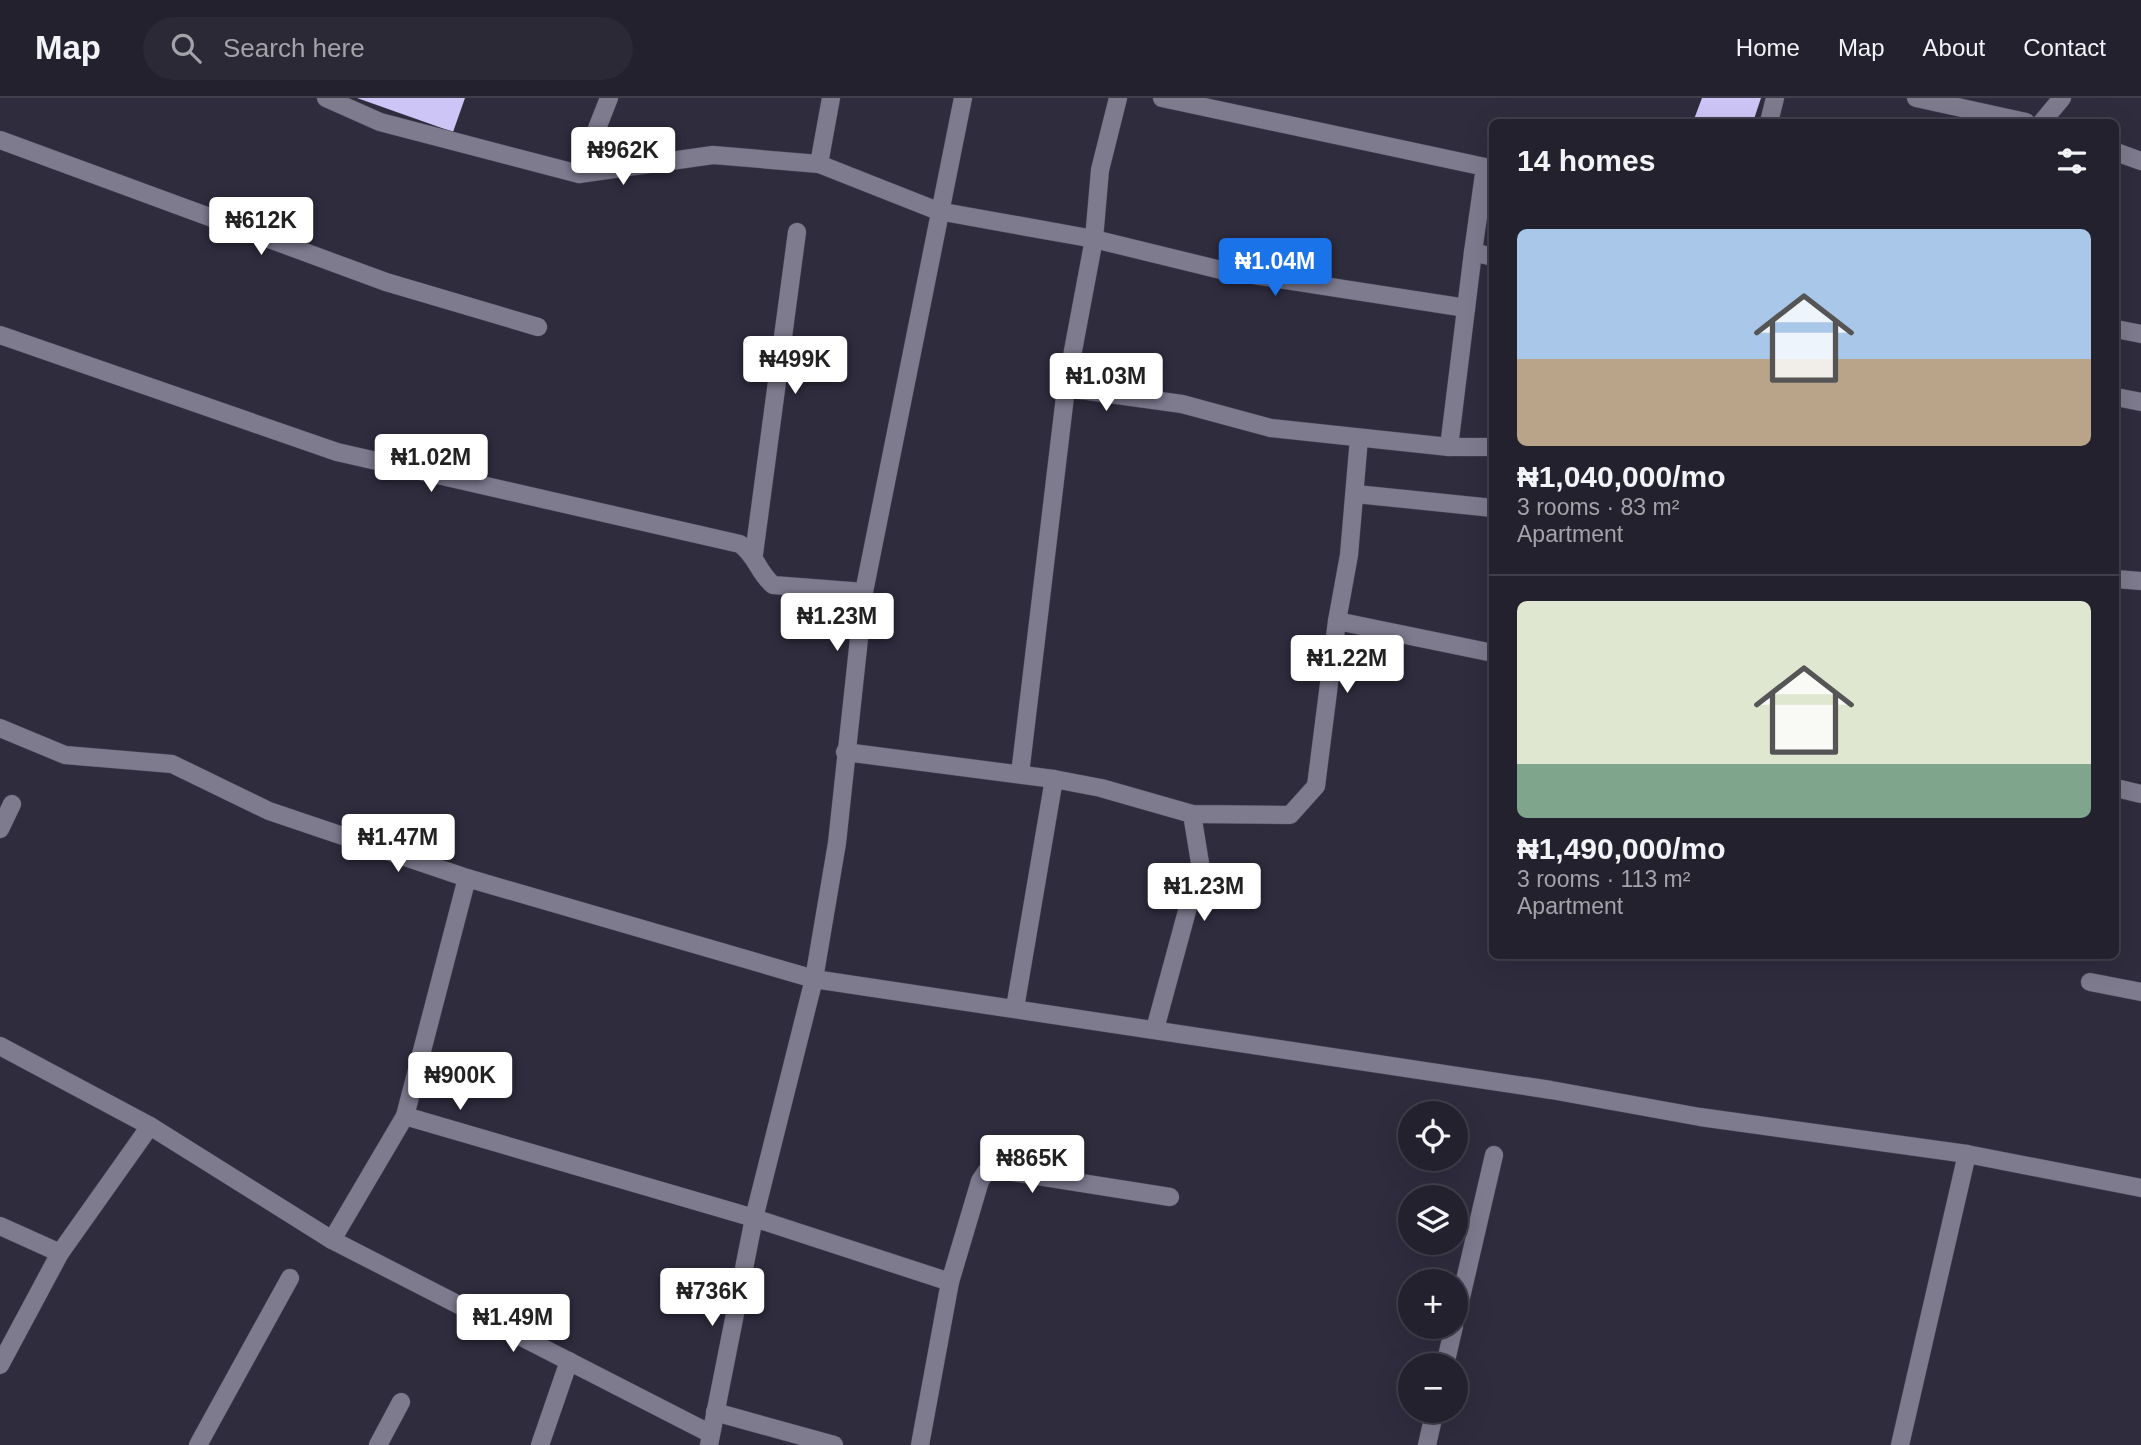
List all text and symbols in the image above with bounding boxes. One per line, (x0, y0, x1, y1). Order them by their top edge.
search box (143, 17, 633, 80)
text: Map (35, 29, 101, 66)
icon: search (167, 29, 205, 67)
text: Search here (223, 33, 365, 63)
text: Home (1736, 34, 1800, 61)
text: Map (1838, 34, 1885, 61)
text: About (1923, 34, 1985, 61)
text: Contact (2023, 34, 2106, 61)
pin: ₦962K (574, 127, 672, 187)
text: ₦962K (587, 137, 659, 163)
icon: filters (2053, 142, 2091, 180)
text: 14 homes (1517, 144, 1655, 177)
pin: ₦612K (212, 198, 310, 257)
text: ₦612K (225, 207, 297, 233)
pin: ₦1.04M (1218, 238, 1332, 298)
text: ₦1.04M (1235, 248, 1315, 274)
icon: home (1741, 275, 1867, 401)
pin: ₦499K (746, 336, 844, 396)
text: ₦499K (759, 346, 831, 372)
pin: ₦1.03M (1049, 354, 1163, 413)
text: ₦1.03M (1066, 363, 1146, 389)
pin: ₦1.02M (374, 434, 488, 494)
text: ₦1.02M (391, 444, 471, 470)
text: ₦1,040,000/mo (1517, 460, 1725, 493)
text: 3 rooms · 83 m² (1517, 494, 1679, 520)
text: Apartment (1517, 521, 1623, 547)
pin: ₦1.23M (780, 594, 894, 653)
text: ₦1.23M (797, 603, 877, 629)
pin: ₦1.22M (1290, 636, 1404, 695)
text: ₦1.22M (1307, 645, 1387, 671)
icon: home (1741, 647, 1867, 773)
pin: ₦1.47M (341, 814, 455, 874)
text: ₦1.47M (358, 824, 438, 850)
text: ₦1,490,000/mo (1517, 832, 1725, 865)
pin: ₦1.23M (1147, 864, 1261, 923)
text: 3 rooms · 113 m² (1517, 866, 1690, 892)
text: ₦1.23M (1164, 873, 1244, 899)
text: Apartment (1517, 893, 1623, 919)
pin: ₦900K (411, 1052, 509, 1112)
text: ₦900K (424, 1062, 496, 1088)
map controls (1398, 1101, 1468, 1423)
button: locate (1398, 1101, 1468, 1171)
pin: ₦865K (983, 1136, 1081, 1195)
text: ₦865K (996, 1145, 1068, 1171)
button: layers (1398, 1185, 1468, 1255)
pin: ₦736K (663, 1268, 761, 1328)
button: + (1398, 1269, 1468, 1339)
text: ₦736K (676, 1278, 748, 1304)
pin: ₦1.49M (456, 1294, 570, 1354)
text: ₦1.49M (473, 1304, 553, 1330)
button: − (1398, 1353, 1468, 1423)

